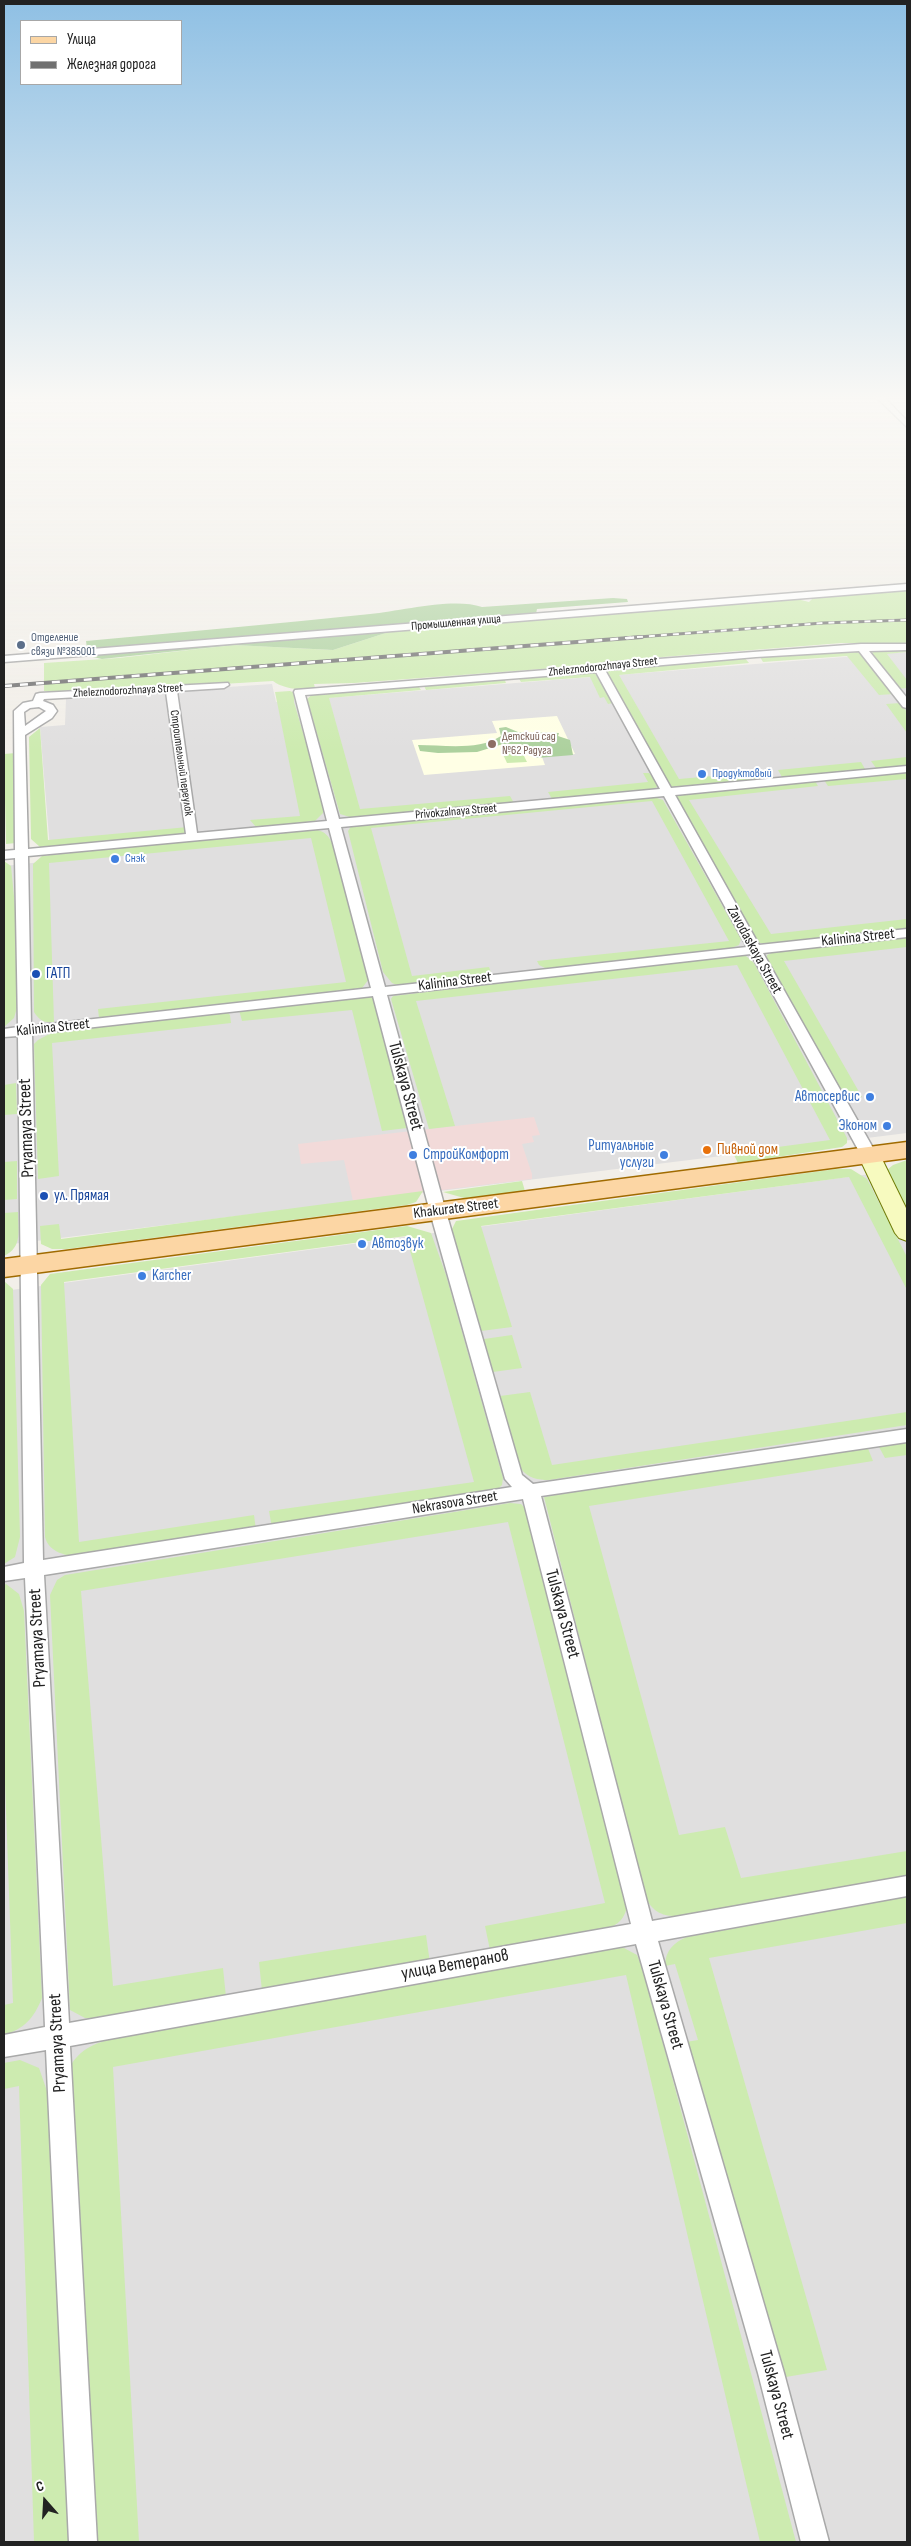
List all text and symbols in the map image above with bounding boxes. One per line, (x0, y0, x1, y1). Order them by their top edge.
legend (20, 20, 182, 85)
text: Улица (67, 30, 96, 49)
text: Железная дорога (67, 55, 156, 74)
street label: Промышленная улица (411, 612, 501, 634)
place label: Отделение связи №385001 (31, 631, 96, 659)
marker: Отделение связи №385001 (15, 639, 27, 651)
street label: Zheleznodorozhnaya Street (548, 654, 658, 680)
street label: Zheleznodorozhnaya Street (73, 681, 183, 701)
street label: Строительный переулок (166, 709, 196, 817)
place label: Детский сад №62 Радуга (502, 730, 556, 758)
marker: Детский сад №62 Радуга (486, 738, 498, 750)
place label: Продуктовый (712, 767, 772, 781)
marker: Продуктовый (696, 768, 708, 780)
street label: Privokzalnaya Street (415, 801, 497, 823)
place label: Снэк (125, 852, 145, 866)
marker: Снэк (109, 853, 121, 865)
street label: Zavodaskaya Street (722, 903, 786, 997)
street label: Kalinina Street (820, 925, 896, 951)
place label: ГАТП (46, 965, 70, 983)
marker: ГАТП (30, 968, 42, 980)
street label: Kalinina Street (417, 969, 493, 995)
street label: Kalinina Street (15, 1015, 91, 1041)
street label: Tulskaya Street (383, 1039, 427, 1133)
street label: Pryamaya Street (14, 1078, 40, 1178)
place label: Автосервис (795, 1088, 860, 1106)
marker: Автосервис (864, 1091, 876, 1103)
place label: Эконом (838, 1117, 877, 1135)
marker: Эконом (881, 1120, 893, 1132)
place label: Ритуальные услуги (588, 1137, 654, 1172)
place label: Пивной дом (717, 1141, 778, 1159)
marker: Пивной дом (701, 1144, 713, 1156)
place label: СтройКомфорт (423, 1146, 509, 1164)
marker: СтройКомфорт (407, 1149, 419, 1161)
marker: Ритуальные услуги (658, 1149, 670, 1161)
place label: ул. Прямая (54, 1187, 109, 1205)
marker: ул. Прямая (38, 1190, 50, 1202)
street label: Khakurate Street (413, 1195, 499, 1223)
place label: Автозвук (372, 1235, 423, 1253)
marker: Автозвук (356, 1238, 368, 1250)
place label: Karcher (152, 1267, 191, 1285)
marker: Karcher (136, 1270, 148, 1282)
street label: Nekrasova Street (411, 1487, 499, 1519)
street label: Tulskaya Street (540, 1567, 584, 1661)
street label: Pryamaya Street (25, 1588, 51, 1688)
street label: улица Ветеранов (400, 1945, 510, 1985)
street label: Tulskaya Street (642, 1958, 688, 2052)
street label: Pryamaya Street (45, 1993, 71, 2093)
street label: Tulskaya Street (754, 2348, 798, 2442)
north arrow (20, 2476, 70, 2526)
text: С (34, 2477, 46, 2496)

